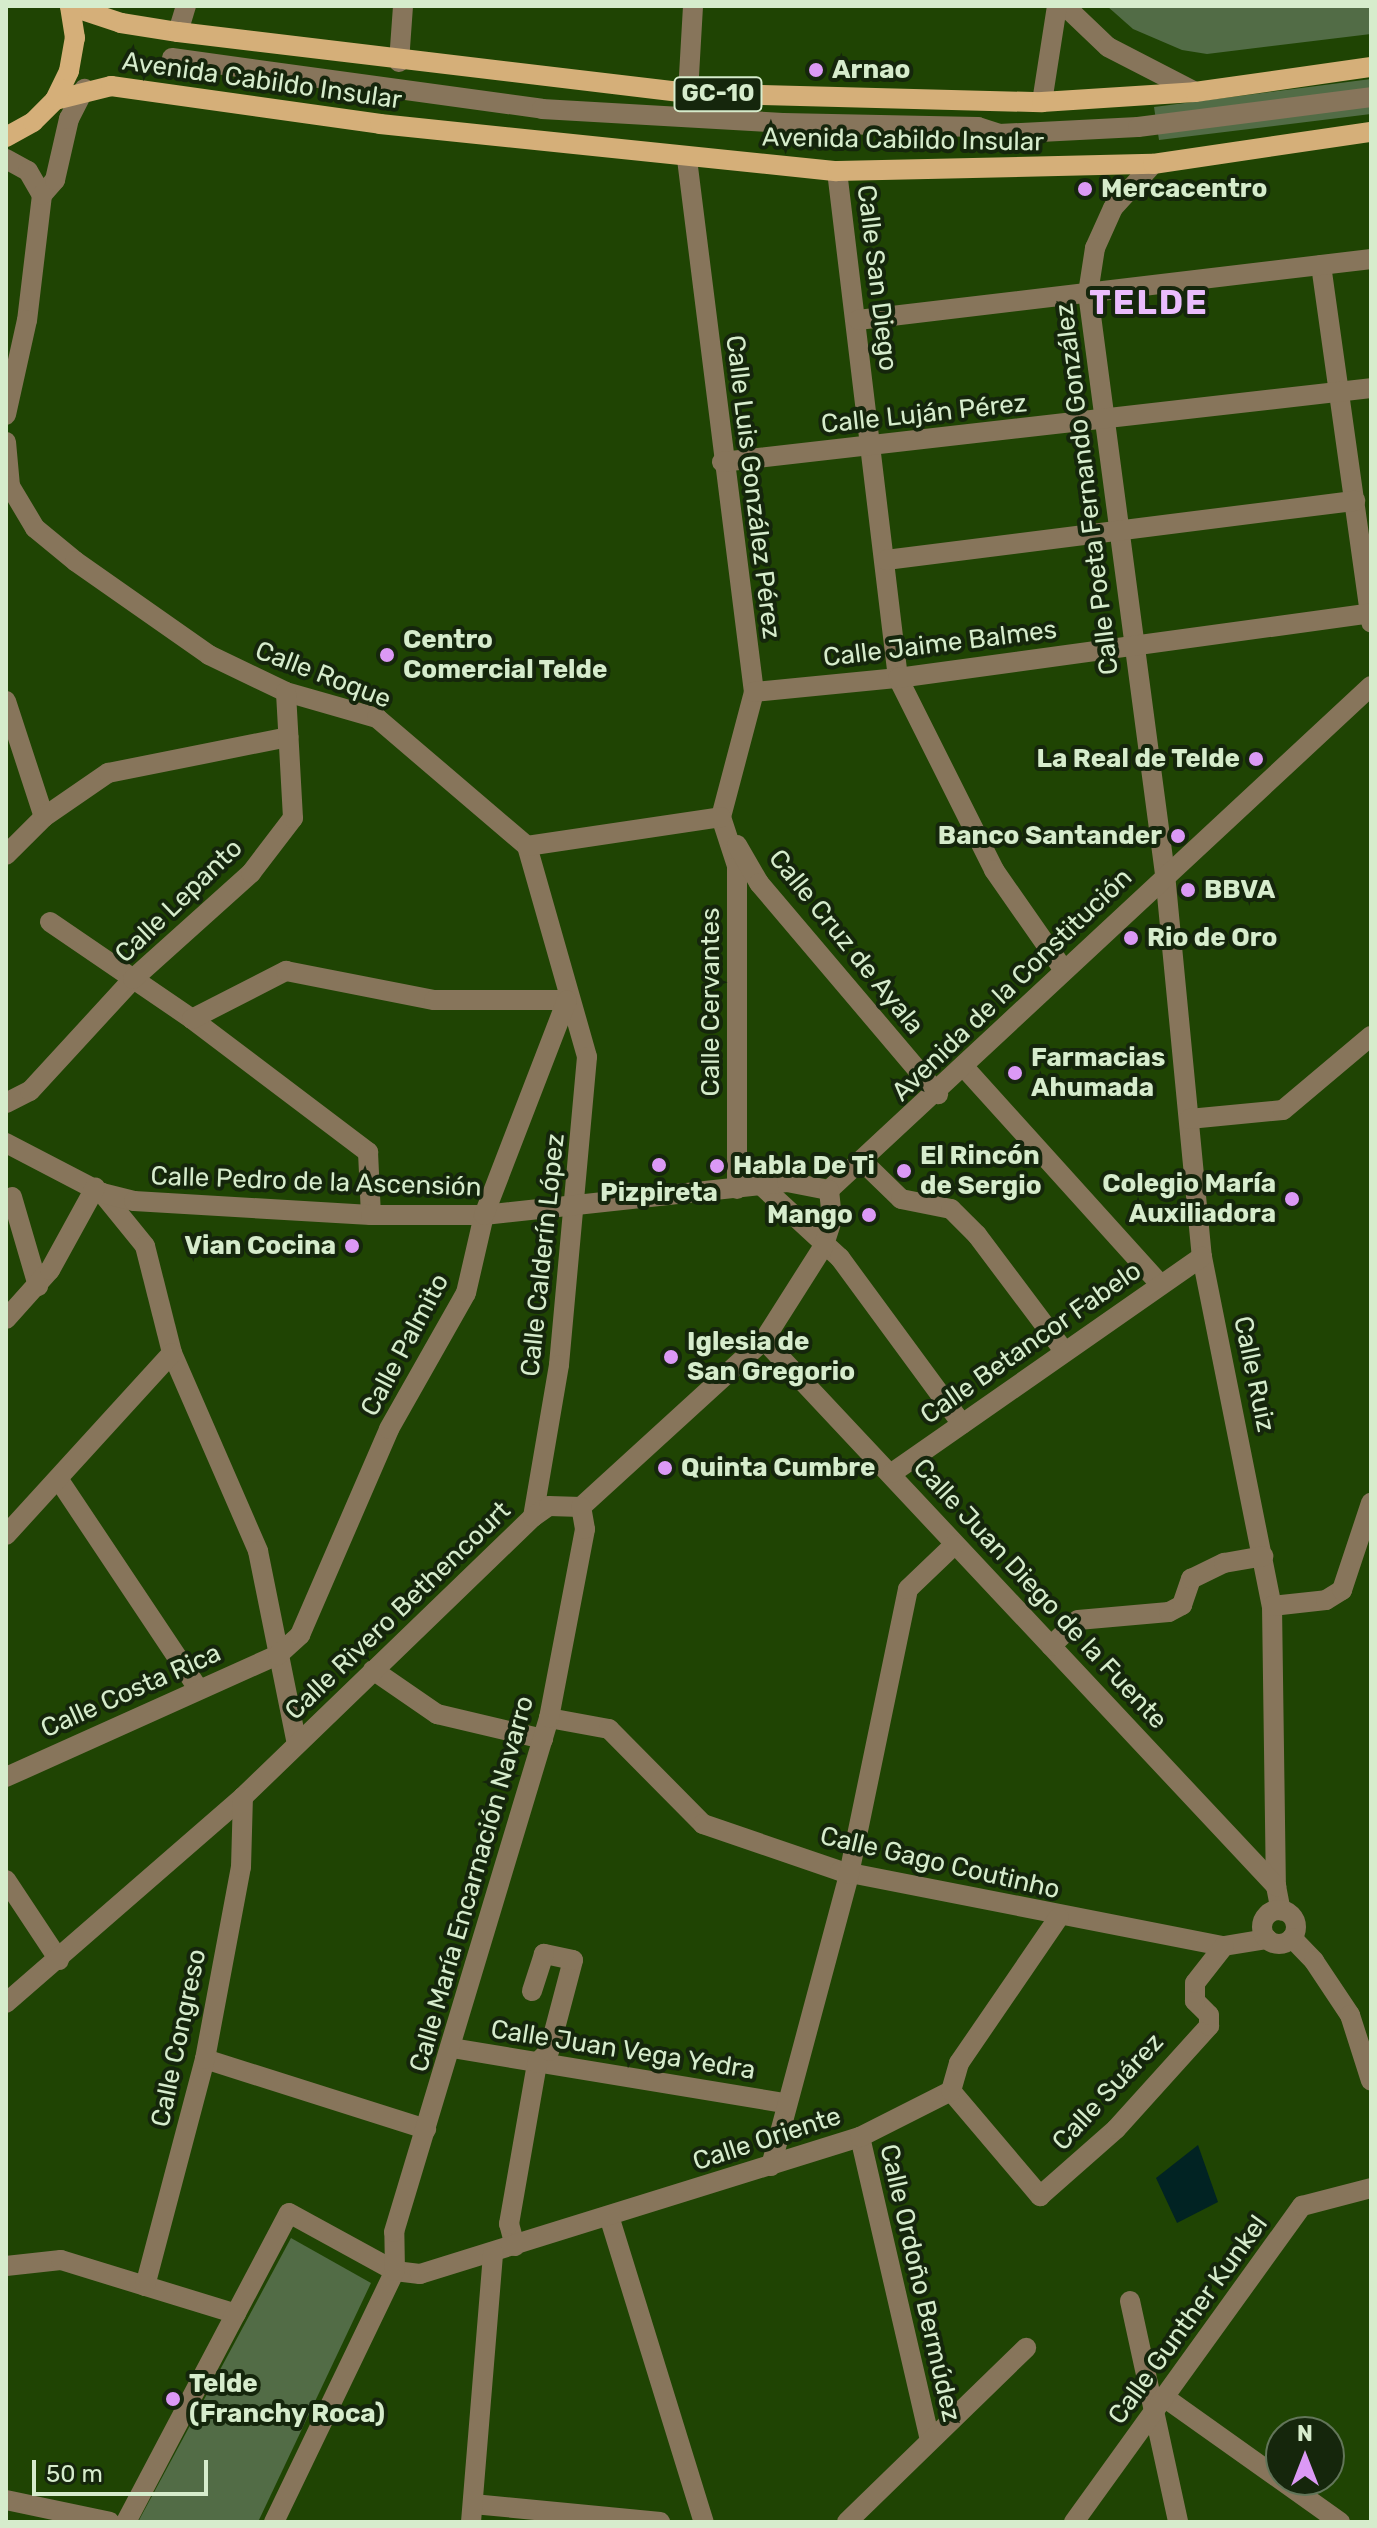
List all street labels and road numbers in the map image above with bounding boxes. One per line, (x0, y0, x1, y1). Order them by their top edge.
street label: Avenida Cabildo Insular (120, 46, 404, 116)
road number: GC-10 (672, 74, 764, 114)
street label: Avenida Cabildo Insular (762, 122, 1044, 158)
street label: Calle San Diego (850, 183, 904, 373)
street label: Calle Poeta Fernando González (1049, 301, 1125, 677)
street label: Calle Luis González Pérez (719, 333, 787, 641)
street label: Calle Luján Pérez (820, 388, 1028, 440)
street label: Calle Jaime Balmes (821, 614, 1059, 674)
street label: Calle Roque (251, 635, 395, 715)
street label: Calle Lepanto (109, 833, 249, 969)
street label: Calle Cruz de Ayala (762, 843, 930, 1041)
street label: Avenida de la Constitución (885, 862, 1139, 1108)
street label: Calle Cervantes (695, 908, 727, 1096)
street label: Calle Calderín López (515, 1132, 571, 1378)
street label: Calle Pedro de la Ascensión (150, 1161, 482, 1203)
street label: Calle Betancor Fabelo (914, 1255, 1148, 1431)
street label: Calle Palmito (354, 1268, 456, 1422)
street label: Calle Ruiz (1227, 1313, 1281, 1435)
street label: Calle Juan Diego de la Fuente (906, 1452, 1174, 1736)
street label: Calle Rivero Bethencourt (279, 1495, 517, 1727)
street label: Calle Costa Rica (36, 1637, 226, 1745)
street label: Calle María Encarnación Navarro (403, 1692, 541, 2076)
street label: Calle Gago Coutinho (817, 1820, 1063, 1906)
street label: Calle Congreso (145, 1946, 213, 2130)
street label: Calle Juan Vega Yedra (488, 2014, 758, 2086)
street label: Calle Suárez (1046, 2027, 1170, 2157)
street label: Calle Oriente (689, 2100, 845, 2178)
street label: Calle Ordoño Bermúdez (873, 2141, 967, 2425)
street label: Calle Gunther Kunkel (1102, 2209, 1274, 2431)

